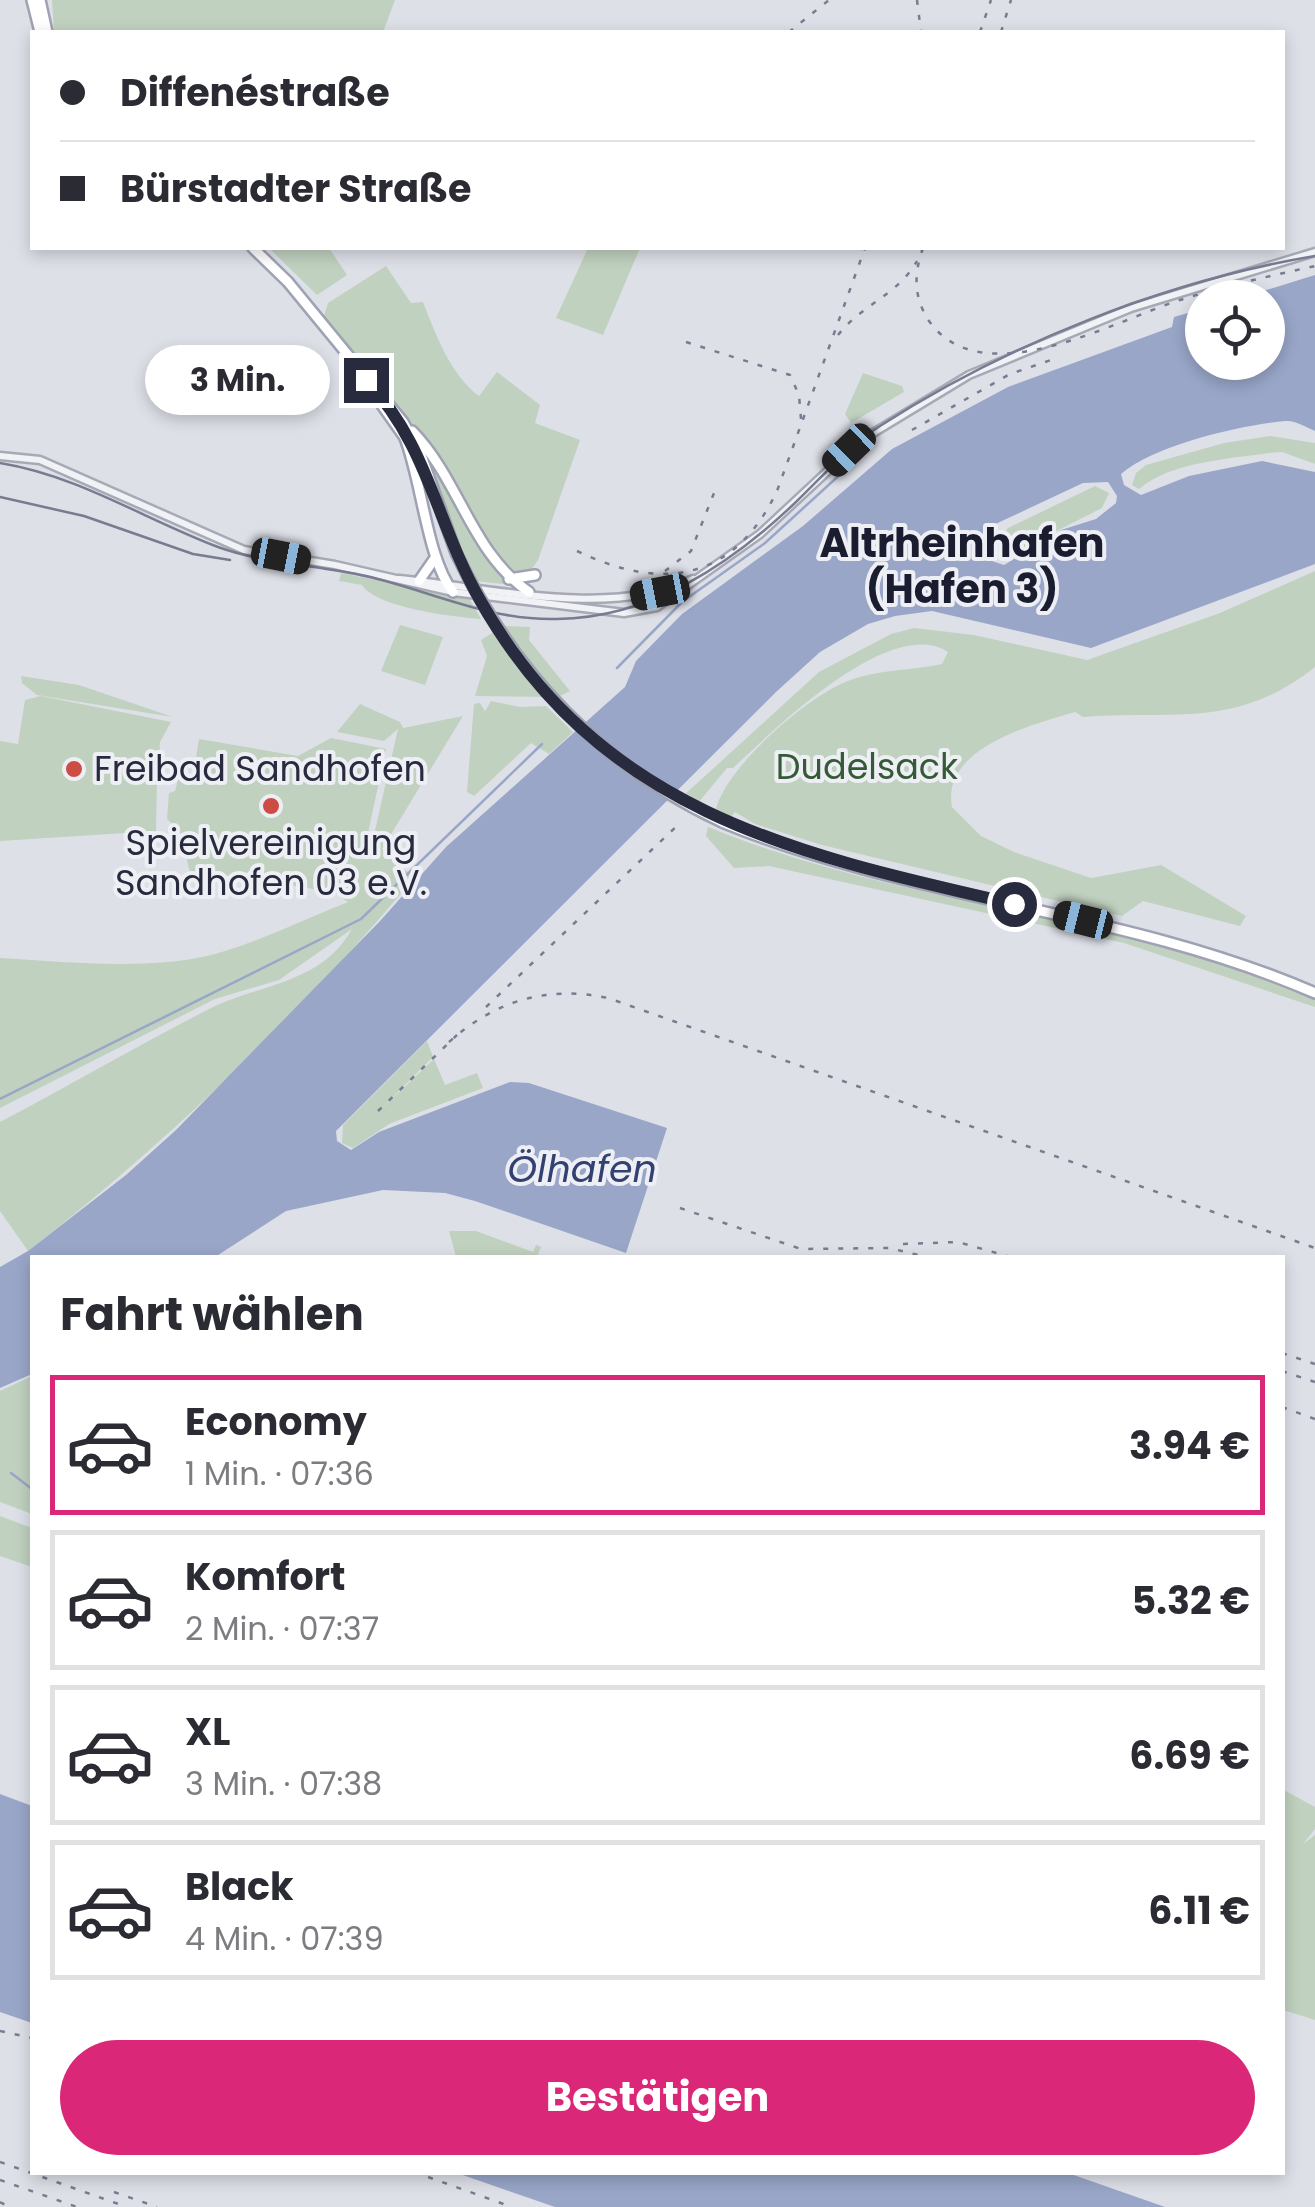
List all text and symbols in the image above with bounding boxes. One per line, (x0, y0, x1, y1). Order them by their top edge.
text: Diffenéstraße (120, 66, 390, 119)
text: Bürstadter Straße (120, 162, 471, 215)
map controls (1185, 280, 1285, 380)
button: locate (1185, 280, 1285, 380)
callout: 3 Min. (146, 345, 331, 415)
text: 3 Min. (190, 357, 285, 402)
route end (344, 358, 389, 403)
car (817, 418, 881, 482)
district label: Altrheinhafen (Hafen 3) (819, 515, 1105, 617)
car (249, 536, 313, 576)
car (628, 572, 692, 612)
park label: Dudelsack (776, 742, 958, 791)
place label: Freibad Sandhofen (94, 744, 426, 793)
marker: Freibad Sandhofen (63, 758, 85, 780)
marker: Spielvereinigung Sandhofen 03 e.V. (260, 795, 282, 817)
place label: Spielvereinigung Sandhofen 03 e.V. (115, 818, 427, 907)
route start (992, 882, 1037, 927)
car (1050, 898, 1116, 942)
water label: Ölhafen (507, 1142, 657, 1195)
text: Fahrt wählen (60, 1283, 364, 1346)
text: Economy (185, 1395, 367, 1448)
icon: car (65, 1400, 155, 1490)
text: 3.94 € (1129, 1419, 1250, 1472)
text: 1 Min. · 07:36 (185, 1451, 374, 1496)
text: Komfort (185, 1550, 346, 1603)
icon: car (65, 1555, 155, 1645)
text: 5.32 € (1132, 1574, 1250, 1627)
text: 2 Min. · 07:37 (185, 1606, 379, 1651)
text: XL (185, 1705, 230, 1758)
icon: car (65, 1710, 155, 1800)
text: 6.69 € (1129, 1729, 1250, 1782)
text: 3 Min. · 07:38 (185, 1761, 382, 1806)
text: Black (185, 1860, 294, 1913)
icon: car (65, 1865, 155, 1955)
text: 6.11 € (1148, 1884, 1250, 1937)
text: 4 Min. · 07:39 (185, 1916, 384, 1961)
button: Bestätigen (60, 2040, 1255, 2155)

